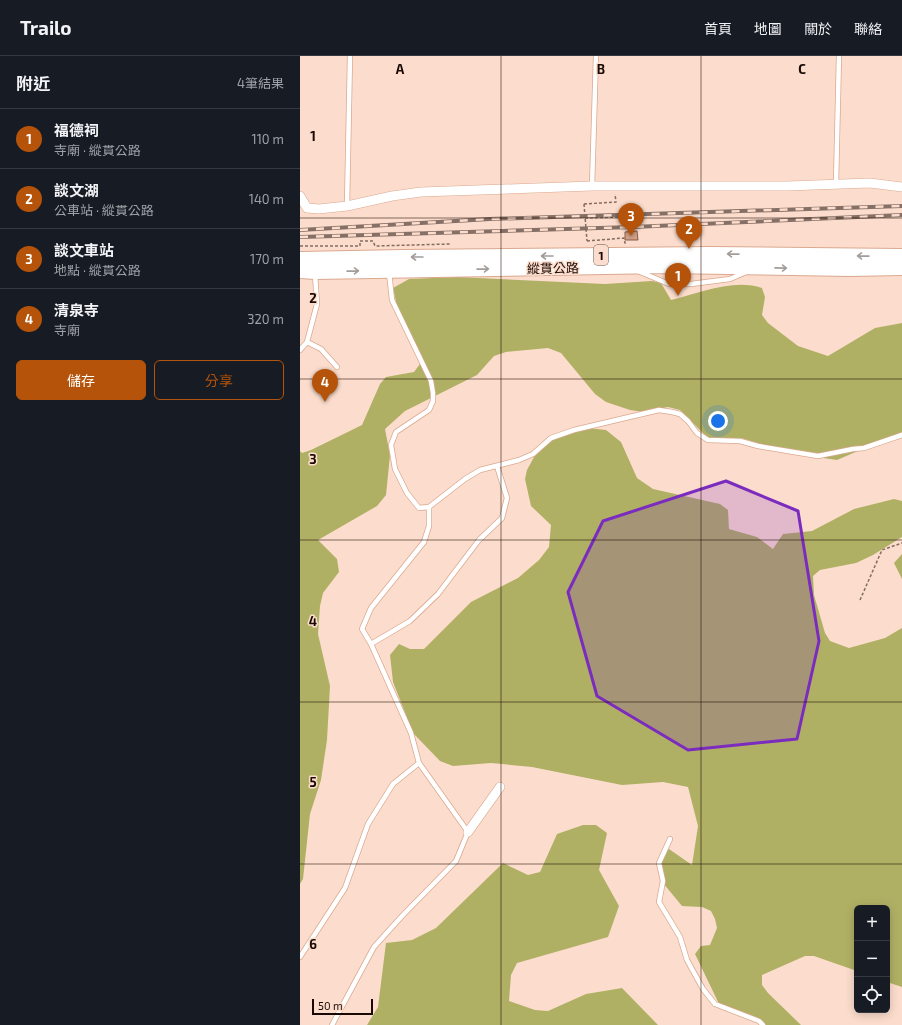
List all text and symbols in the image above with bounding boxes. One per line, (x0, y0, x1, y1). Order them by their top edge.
text: Trailo (20, 16, 72, 39)
text: 首頁 (704, 20, 732, 37)
text: 地圖 (754, 20, 782, 37)
text: 關於 (804, 20, 832, 37)
text: 聯絡 (854, 20, 882, 37)
text: A (396, 61, 405, 77)
text: B (597, 61, 605, 77)
text: C (798, 61, 806, 77)
text: 附近 (16, 73, 50, 93)
text: 4筆結果 (237, 75, 284, 91)
text: 福德祠 (54, 121, 99, 139)
text: 1 (310, 128, 316, 144)
text: 1 (26, 131, 32, 147)
text: 110 m (252, 131, 284, 147)
text: 寺廟 · 縱貫公路 (54, 142, 141, 158)
text: 談文湖 (54, 181, 99, 199)
text: 2 (25, 191, 33, 207)
text: 140 m (249, 191, 284, 207)
text: 公車站 · 縱貫公路 (54, 202, 154, 218)
pin: 3 (618, 203, 644, 236)
pin: 2 (676, 216, 702, 249)
text: 談文車站 (54, 241, 114, 259)
road number: 1 (594, 245, 608, 265)
one-way arrow (727, 250, 740, 258)
text: 3 (25, 251, 33, 267)
text: 170 m (250, 251, 284, 267)
one-way arrow (541, 252, 554, 260)
one-way arrow (857, 252, 870, 260)
one-way arrow (411, 253, 424, 261)
street label: 縱貫公路 (527, 260, 579, 276)
text: 地點 · 縱貫公路 (54, 262, 141, 278)
pin: 1 (665, 263, 691, 296)
one-way arrow (774, 264, 787, 272)
one-way arrow (476, 265, 489, 273)
one-way arrow (346, 267, 359, 275)
text: 2 (309, 290, 317, 306)
text: 清泉寺 (54, 301, 99, 319)
text: 4 (25, 311, 33, 327)
text: 320 m (247, 311, 284, 327)
text: 寺廟 (54, 322, 80, 338)
button: 儲存 (16, 360, 146, 400)
button: 分享 (154, 360, 284, 400)
pin: 4 (312, 369, 338, 402)
your location (708, 411, 728, 431)
text: 3 (309, 451, 317, 467)
text: 4 (309, 613, 317, 629)
text: 5 (309, 774, 317, 790)
map controls (854, 905, 890, 1013)
button: + (854, 905, 890, 941)
text: 6 (309, 936, 317, 952)
button: − (854, 941, 890, 977)
button: locate (854, 977, 890, 1013)
scale bar (312, 997, 373, 1016)
text: 50 m (318, 999, 343, 1012)

